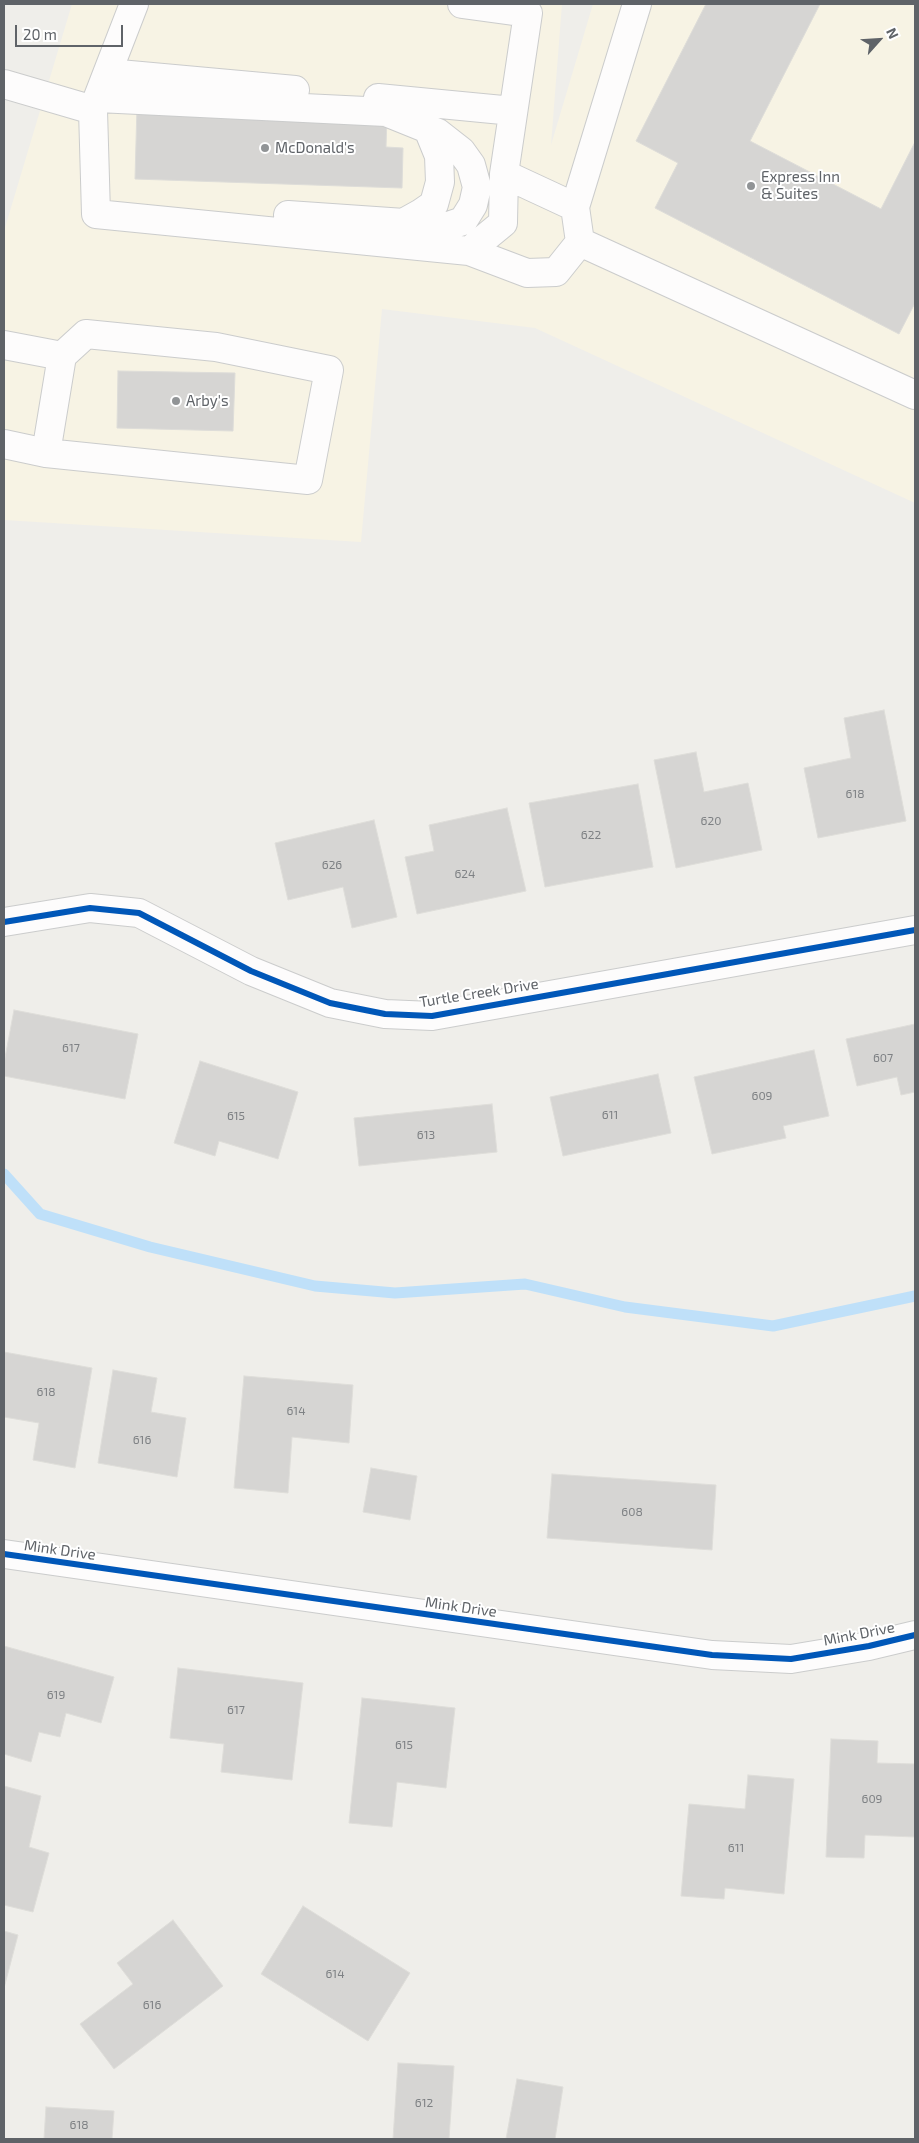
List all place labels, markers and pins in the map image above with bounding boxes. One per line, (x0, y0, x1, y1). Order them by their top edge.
place label: McDonald's (275, 139, 355, 157)
marker: McDonald's (259, 142, 271, 154)
place label: Express Inn & Suites (761, 168, 840, 203)
marker: Express Inn & Suites (745, 180, 757, 192)
place label: Arby's (186, 392, 229, 410)
marker: Arby's (170, 395, 182, 407)

